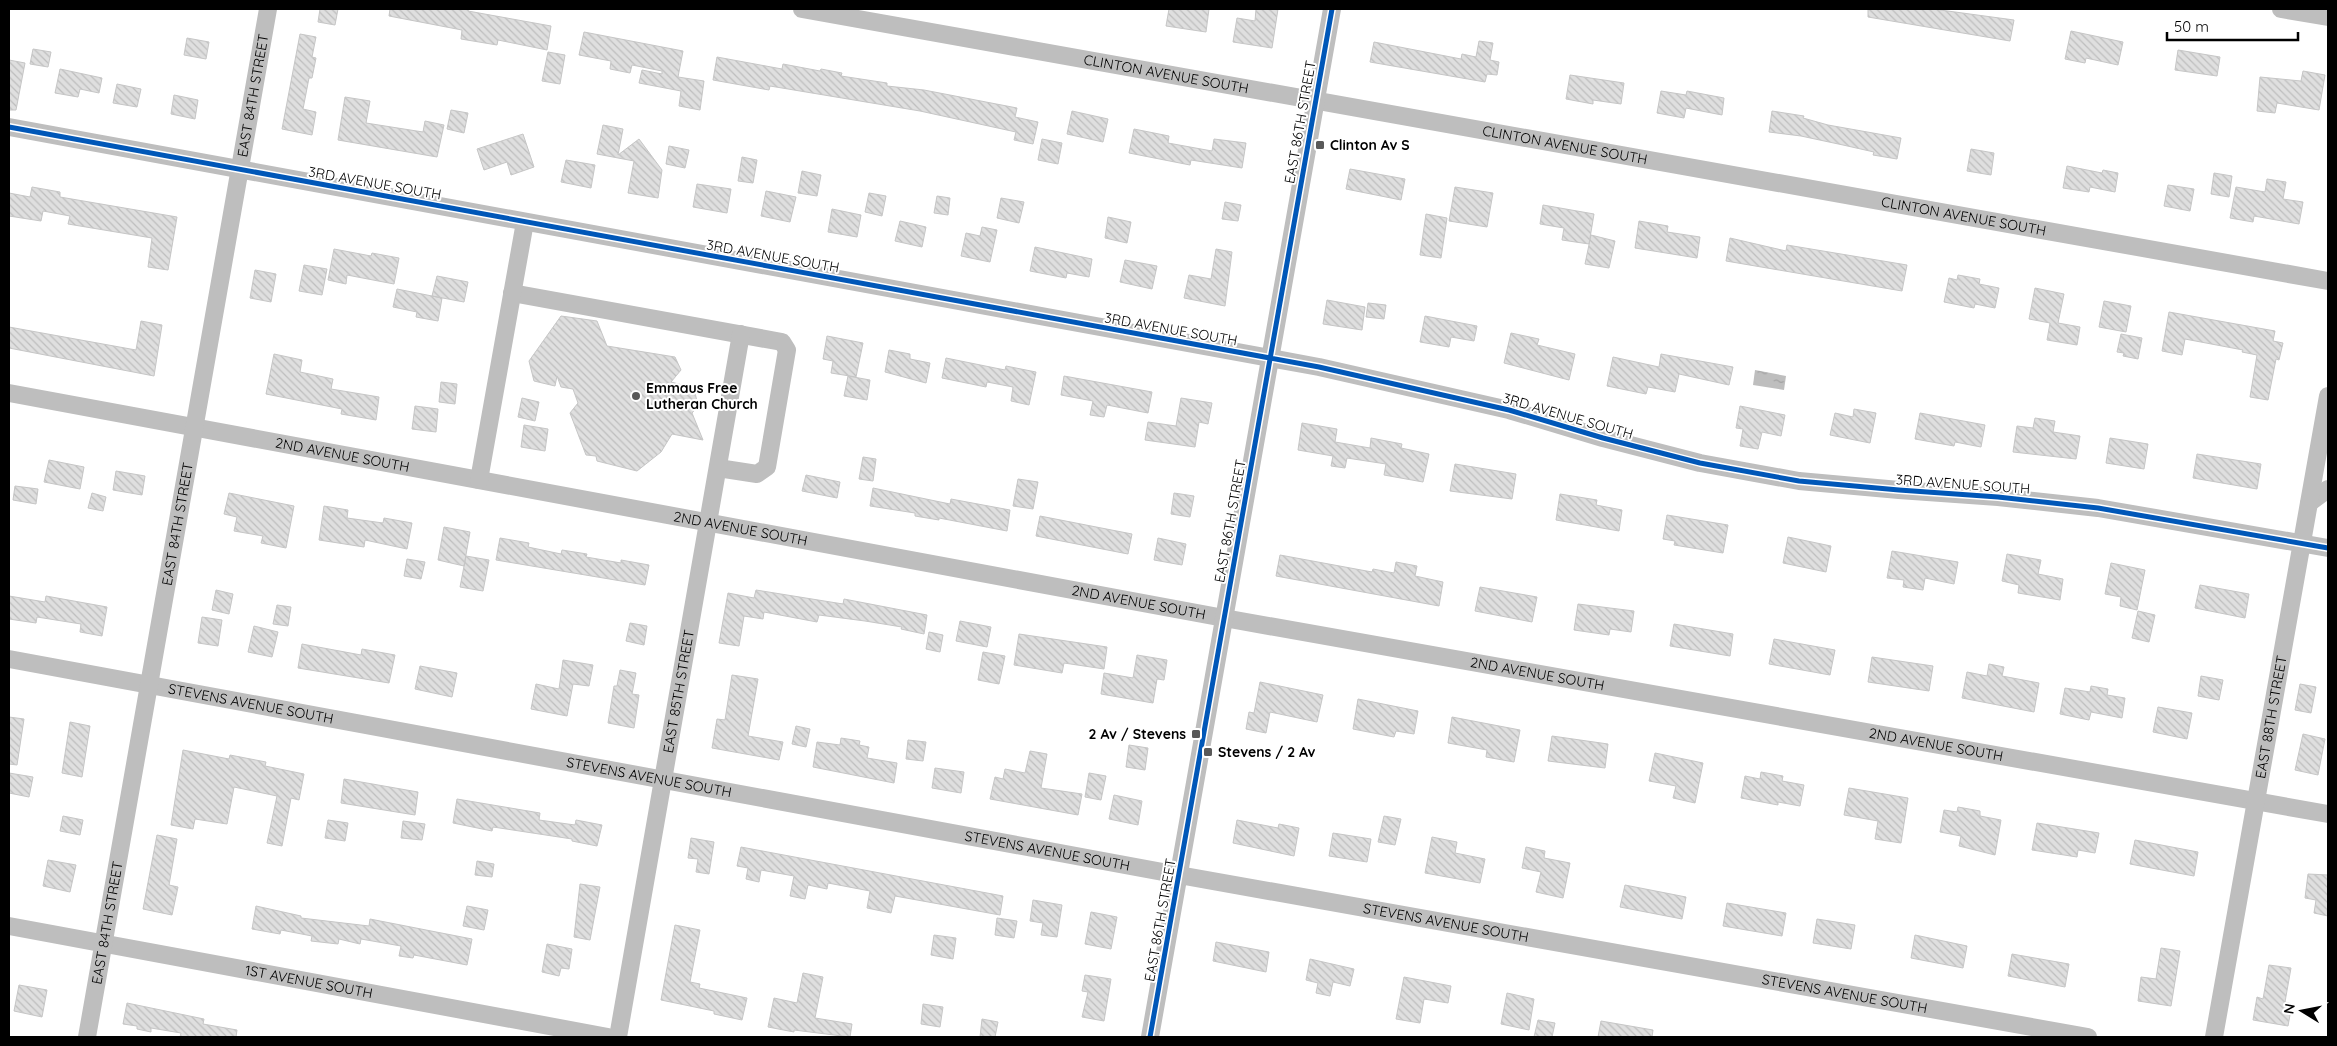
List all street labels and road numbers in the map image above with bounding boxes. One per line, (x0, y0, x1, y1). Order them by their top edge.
street label: EAST 84TH STREET (233, 33, 272, 158)
street label: CLINTON AVENUE SOUTH (1082, 50, 1250, 97)
street label: EAST 86TH STREET (1280, 59, 1320, 185)
street label: CLINTON AVENUE SOUTH (1481, 121, 1649, 169)
street label: 3RD AVENUE SOUTH (307, 162, 443, 204)
street label: CLINTON AVENUE SOUTH (1880, 193, 2048, 240)
street label: 3RD AVENUE SOUTH (705, 235, 841, 277)
street label: 3RD AVENUE SOUTH (1103, 308, 1239, 350)
street label: 3RD AVENUE SOUTH (1501, 389, 1635, 443)
street label: 2ND AVENUE SOUTH (274, 433, 411, 476)
street label: EAST 86TH STREET (1210, 458, 1250, 584)
street label: EAST 84TH STREET (158, 461, 197, 587)
street label: 3RD AVENUE SOUTH (1895, 470, 2031, 498)
street label: 2ND AVENUE SOUTH (672, 507, 809, 550)
street label: 2ND AVENUE SOUTH (1070, 581, 1207, 623)
street label: EAST 85TH STREET (659, 628, 698, 754)
street label: 2ND AVENUE SOUTH (1469, 653, 1606, 694)
street label: EAST 88TH STREET (2251, 654, 2291, 780)
street label: STEVENS AVENUE SOUTH (167, 680, 335, 728)
street label: 2ND AVENUE SOUTH (1868, 724, 2005, 765)
street label: STEVENS AVENUE SOUTH (565, 753, 733, 801)
street label: STEVENS AVENUE SOUTH (963, 827, 1132, 875)
street label: EAST 86TH STREET (1140, 857, 1180, 983)
street label: EAST 84TH STREET (87, 860, 127, 986)
street label: STEVENS AVENUE SOUTH (1362, 899, 1530, 946)
street label: 1ST AVENUE SOUTH (244, 961, 374, 1002)
street label: STEVENS AVENUE SOUTH (1761, 970, 1929, 1017)

